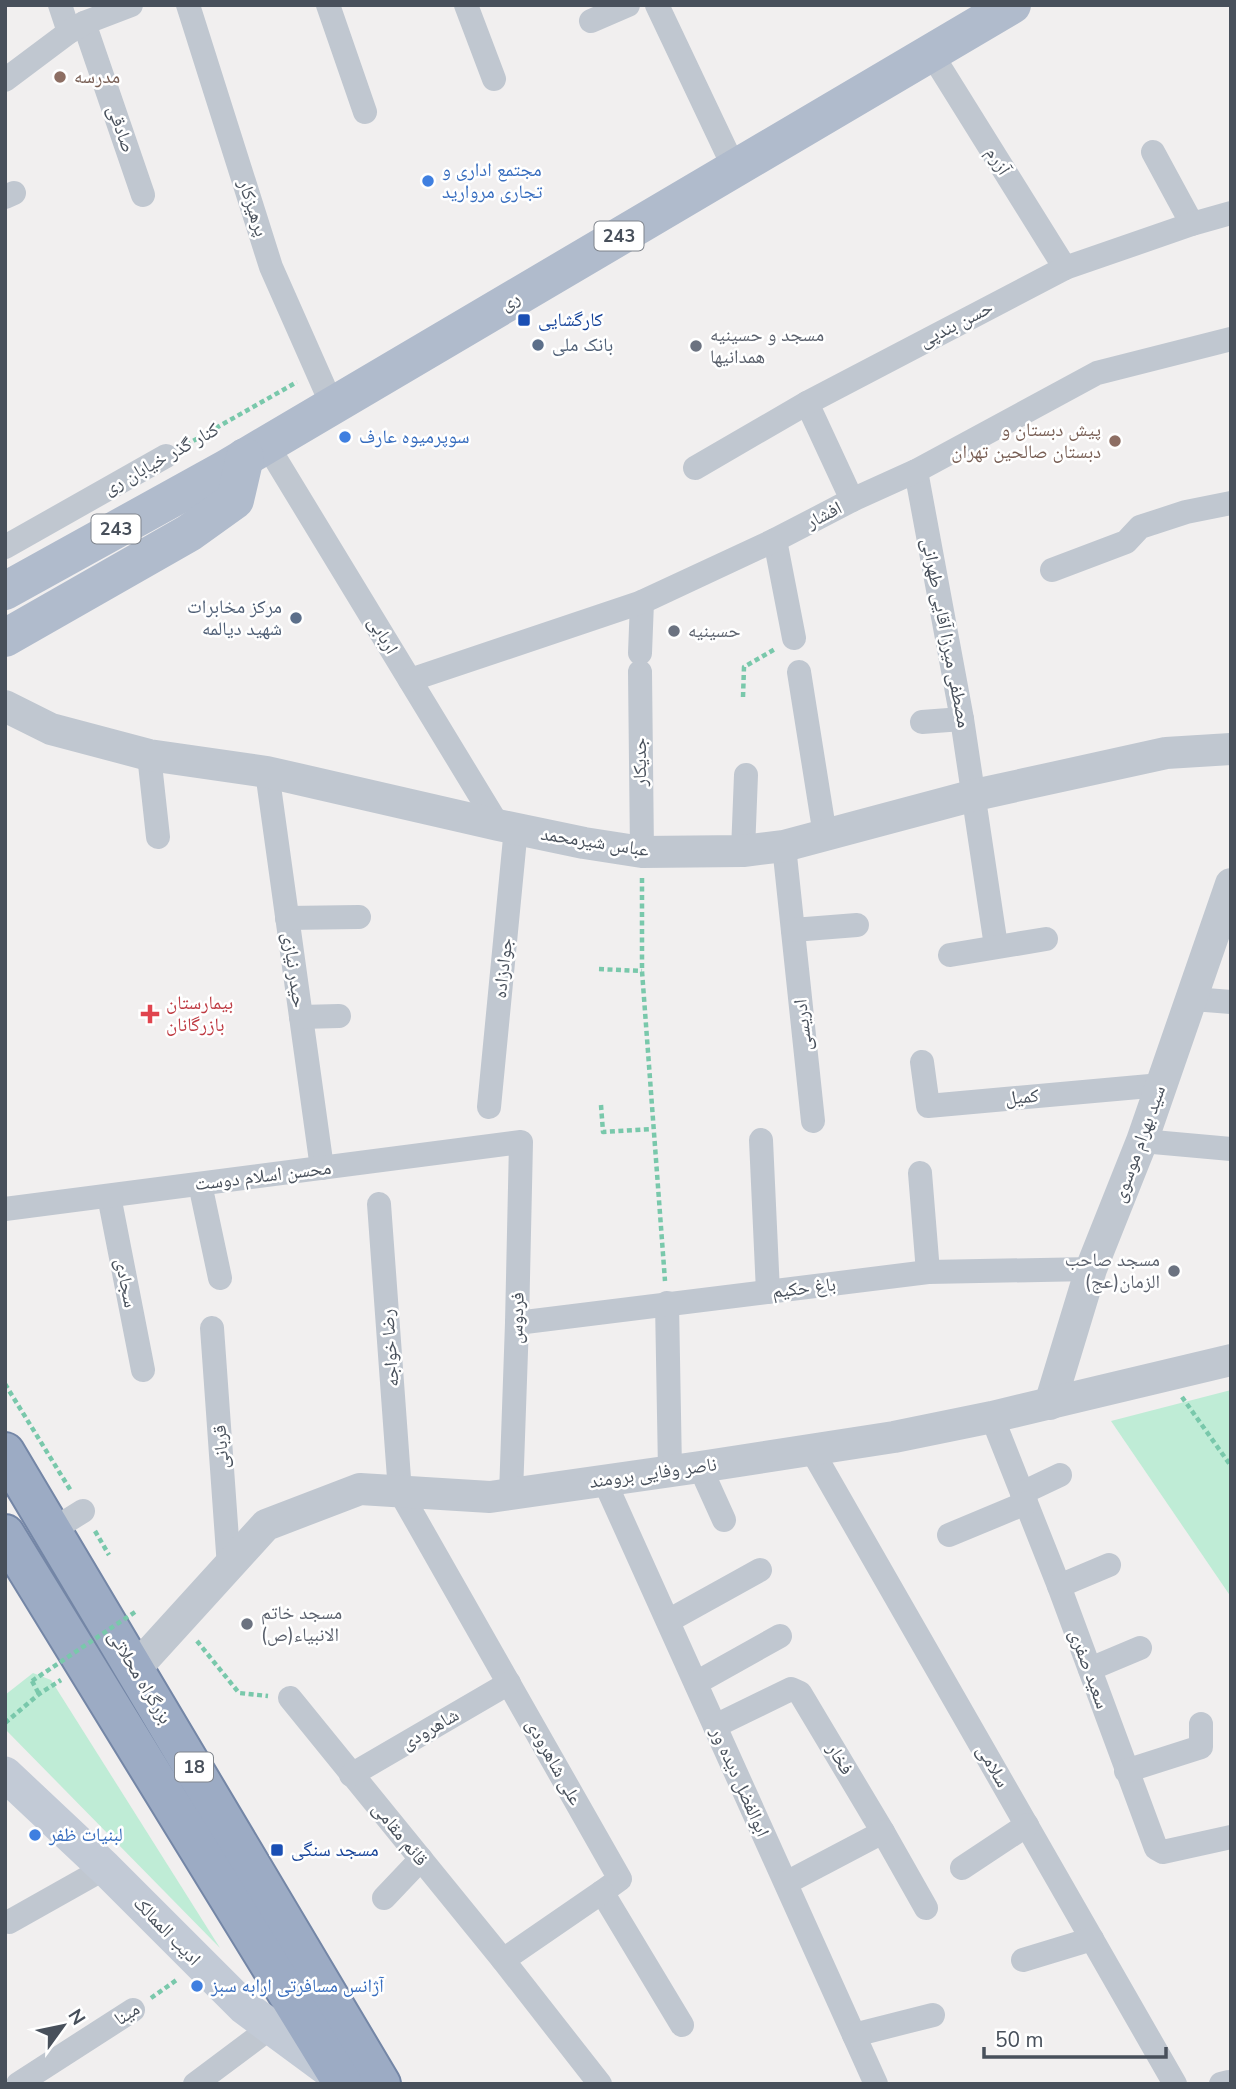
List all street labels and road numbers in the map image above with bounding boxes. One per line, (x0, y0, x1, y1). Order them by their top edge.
street label: صادقی (101, 102, 141, 156)
street label: آزرم (979, 142, 1017, 181)
street label: پرهیزکار (231, 175, 274, 240)
road number: 243 (594, 222, 644, 250)
street label: ری (495, 285, 525, 317)
street label: حسن بندپی (914, 294, 998, 354)
street label: کنار گذر خیابان ری (99, 416, 224, 502)
street label: افشار (801, 495, 846, 535)
road number: 243 (92, 514, 140, 544)
street label: مصطفی میرزا آقایی طهرانی (915, 536, 977, 730)
street label: اربابی (362, 611, 404, 659)
street label: جدیکار (627, 738, 653, 787)
street label: عباس شیرمحمد (539, 821, 651, 863)
street label: حیدر نیازی (276, 931, 312, 1009)
street label: جوادزاده (487, 936, 519, 1000)
street label: ادریسی (787, 998, 819, 1052)
street label: سید بهرام موسوی (1106, 1082, 1172, 1206)
street label: کمیل (1004, 1083, 1040, 1111)
street label: محسن اسلام دوست (193, 1155, 333, 1197)
street label: سجادی (109, 1256, 143, 1310)
street label: باغ حکیم (771, 1271, 837, 1305)
street label: فردوس (503, 1292, 531, 1344)
street label: رضا خواجه (374, 1308, 406, 1388)
street label: قربانی (206, 1424, 236, 1470)
street label: ناصر وفایی برومند (587, 1451, 719, 1495)
street label: بزرگراه محلاتی (102, 1625, 178, 1729)
street label: سعید صفری (1063, 1626, 1115, 1712)
street label: شاهرودی (396, 1702, 464, 1756)
street label: علی شاهرودی (520, 1714, 589, 1810)
street label: ابوالفضل دیده ور (704, 1722, 776, 1841)
street label: فخار (820, 1737, 860, 1780)
street label: سلامی (970, 1740, 1016, 1792)
road number: 18 (175, 1752, 213, 1782)
street label: قائم مقامی (366, 1796, 434, 1872)
street label: ادیب الممالک (127, 1891, 207, 1971)
street label: مینا (109, 1996, 145, 2032)

